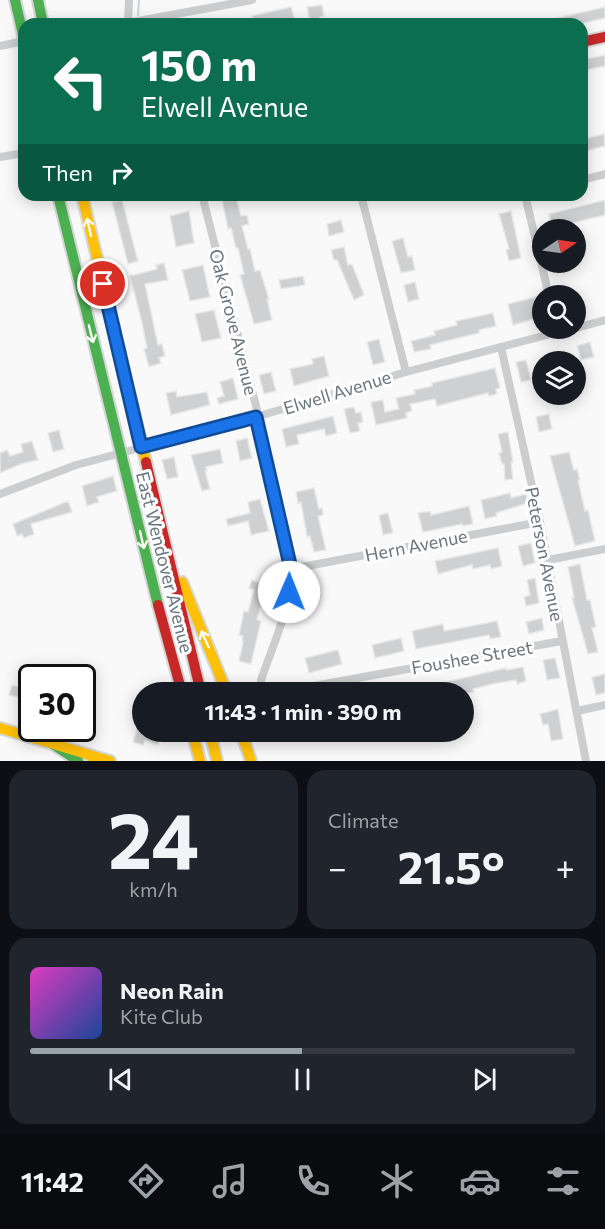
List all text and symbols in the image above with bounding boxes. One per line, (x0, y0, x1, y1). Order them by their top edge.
text: 150 m (141, 38, 257, 90)
icon: left (42, 42, 120, 120)
text: Elwell Avenue (141, 90, 308, 123)
icon: right (105, 156, 138, 189)
text: Then (42, 159, 93, 186)
one-way arrow (83, 217, 95, 236)
north arrow (532, 219, 586, 273)
map controls (532, 219, 586, 405)
street label: Oak Grove Avenue (205, 247, 263, 397)
pin (77, 258, 128, 309)
icon: arrive (86, 267, 119, 300)
button: search (532, 285, 586, 339)
one-way arrow (86, 324, 98, 343)
button: layers (532, 351, 586, 405)
street label: Elwell Avenue (280, 365, 394, 419)
street label: East Wendover Avenue (132, 469, 198, 655)
street label: Peterson Avenue (521, 485, 569, 623)
street label: Hern Avenue (363, 524, 469, 566)
one-way arrow (136, 531, 148, 550)
position arrow (257, 560, 321, 624)
one-way arrow (198, 630, 209, 648)
street label: Foushee Street (410, 636, 534, 678)
speed limit sign: 30 (18, 664, 96, 742)
text: 11:43 · 1 min · 390 m (204, 698, 402, 725)
text: 24 (108, 790, 199, 885)
text: Climate (328, 808, 398, 832)
text: 21.5° (398, 838, 505, 893)
text: − (328, 846, 347, 887)
text: + (556, 846, 575, 887)
text: km/h (129, 877, 178, 901)
text: Neon Rain (120, 977, 224, 1004)
text: Kite Club (120, 1004, 203, 1028)
icon: previous (104, 1063, 137, 1096)
icon: pause (286, 1063, 319, 1096)
icon: next (468, 1063, 501, 1096)
icon: directions (125, 1160, 167, 1202)
icon: music (209, 1160, 251, 1202)
icon: phone (292, 1160, 334, 1202)
icon: climate (376, 1160, 418, 1202)
icon: car (459, 1160, 501, 1202)
icon: filters (542, 1160, 584, 1202)
text: 11:42 (21, 1165, 84, 1198)

